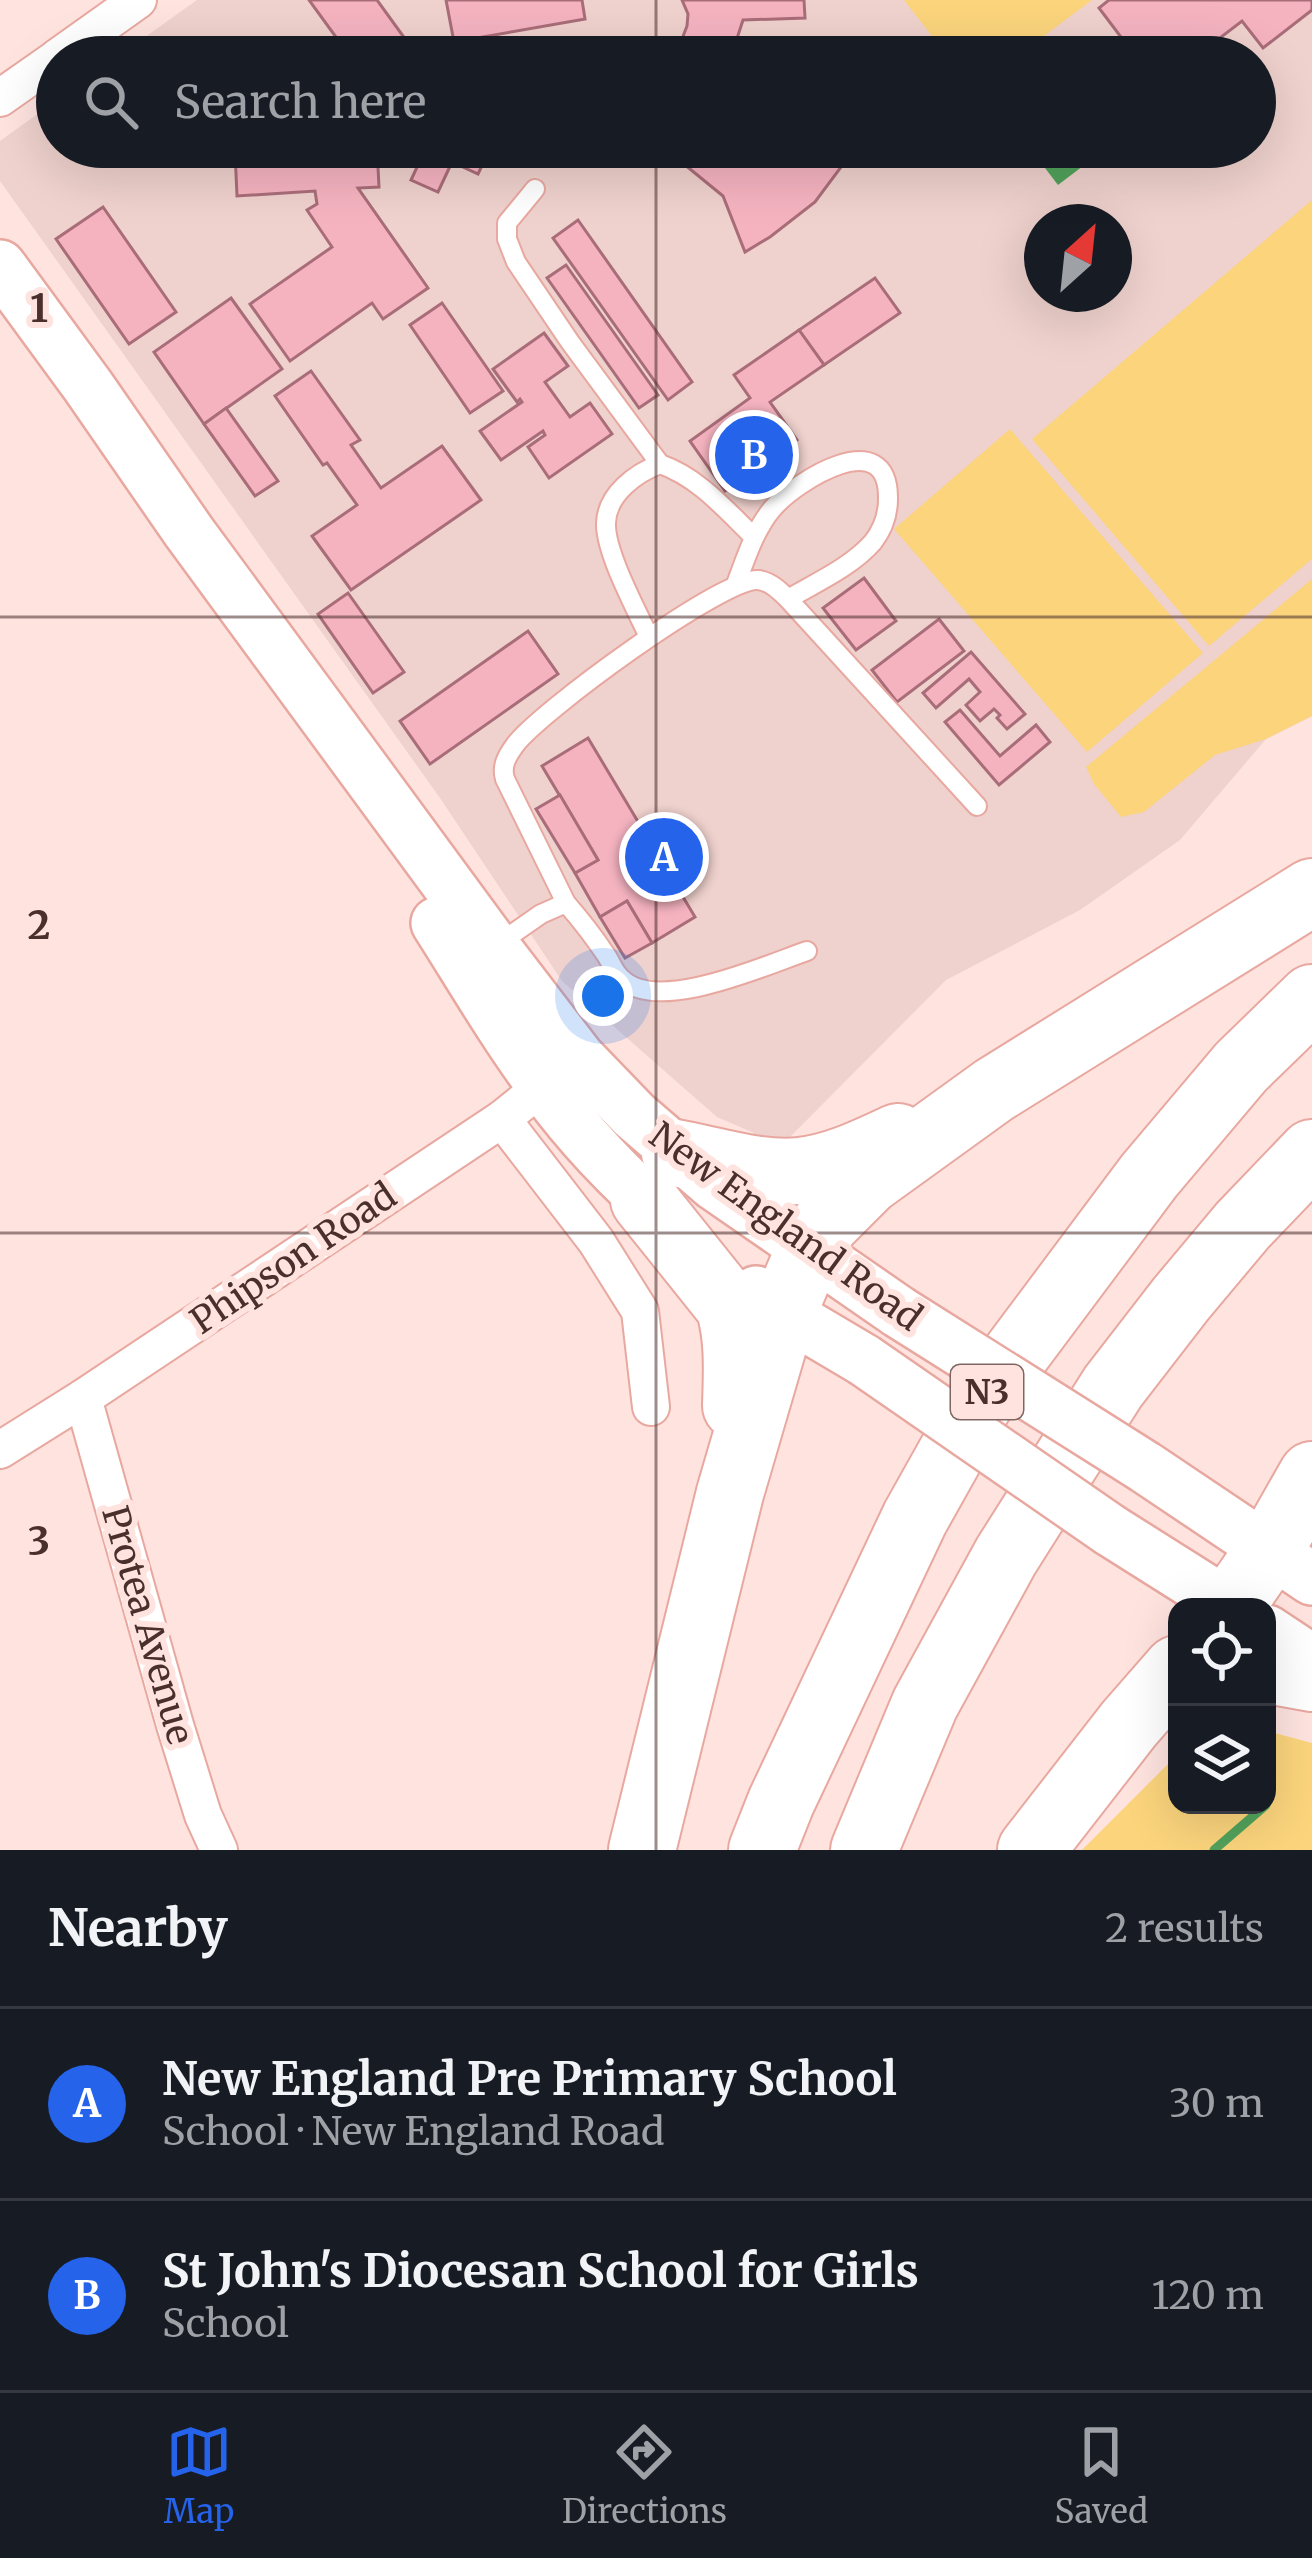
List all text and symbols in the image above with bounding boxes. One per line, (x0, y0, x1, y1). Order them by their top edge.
search box (36, 36, 1276, 168)
icon: search (78, 69, 144, 135)
text: Search here (174, 74, 426, 130)
north arrow (1024, 204, 1132, 312)
text: 1 (30, 284, 48, 333)
pin: B (715, 410, 793, 500)
pin: A (625, 812, 703, 902)
text: 2 (28, 901, 50, 950)
your location (573, 966, 633, 1026)
street label: New England Road (641, 1113, 931, 1340)
street label: Phipson Road (182, 1173, 405, 1344)
road number: N3 (951, 1365, 1023, 1419)
street label: Protea Avenue (92, 1501, 203, 1749)
text: 3 (28, 1517, 50, 1566)
map controls (1168, 1598, 1276, 1814)
button: locate (1168, 1598, 1276, 1706)
button: layers (1168, 1706, 1276, 1814)
text: Nearby (48, 1896, 228, 1960)
text: 2 results (1105, 1904, 1264, 1953)
text: New England Pre Primary School (162, 2051, 897, 2107)
text: A (73, 2079, 101, 2128)
text: 30 m (1169, 2079, 1264, 2128)
text: School · New England Road (162, 2107, 664, 2156)
text: St John's Diocesan School for Girls (162, 2243, 919, 2299)
text: B (73, 2271, 101, 2320)
text: 120 m (1151, 2271, 1264, 2320)
text: School (162, 2299, 289, 2348)
tab: Map (164, 2419, 234, 2532)
tab: Directions (562, 2419, 727, 2532)
tab: Saved (1055, 2419, 1148, 2532)

